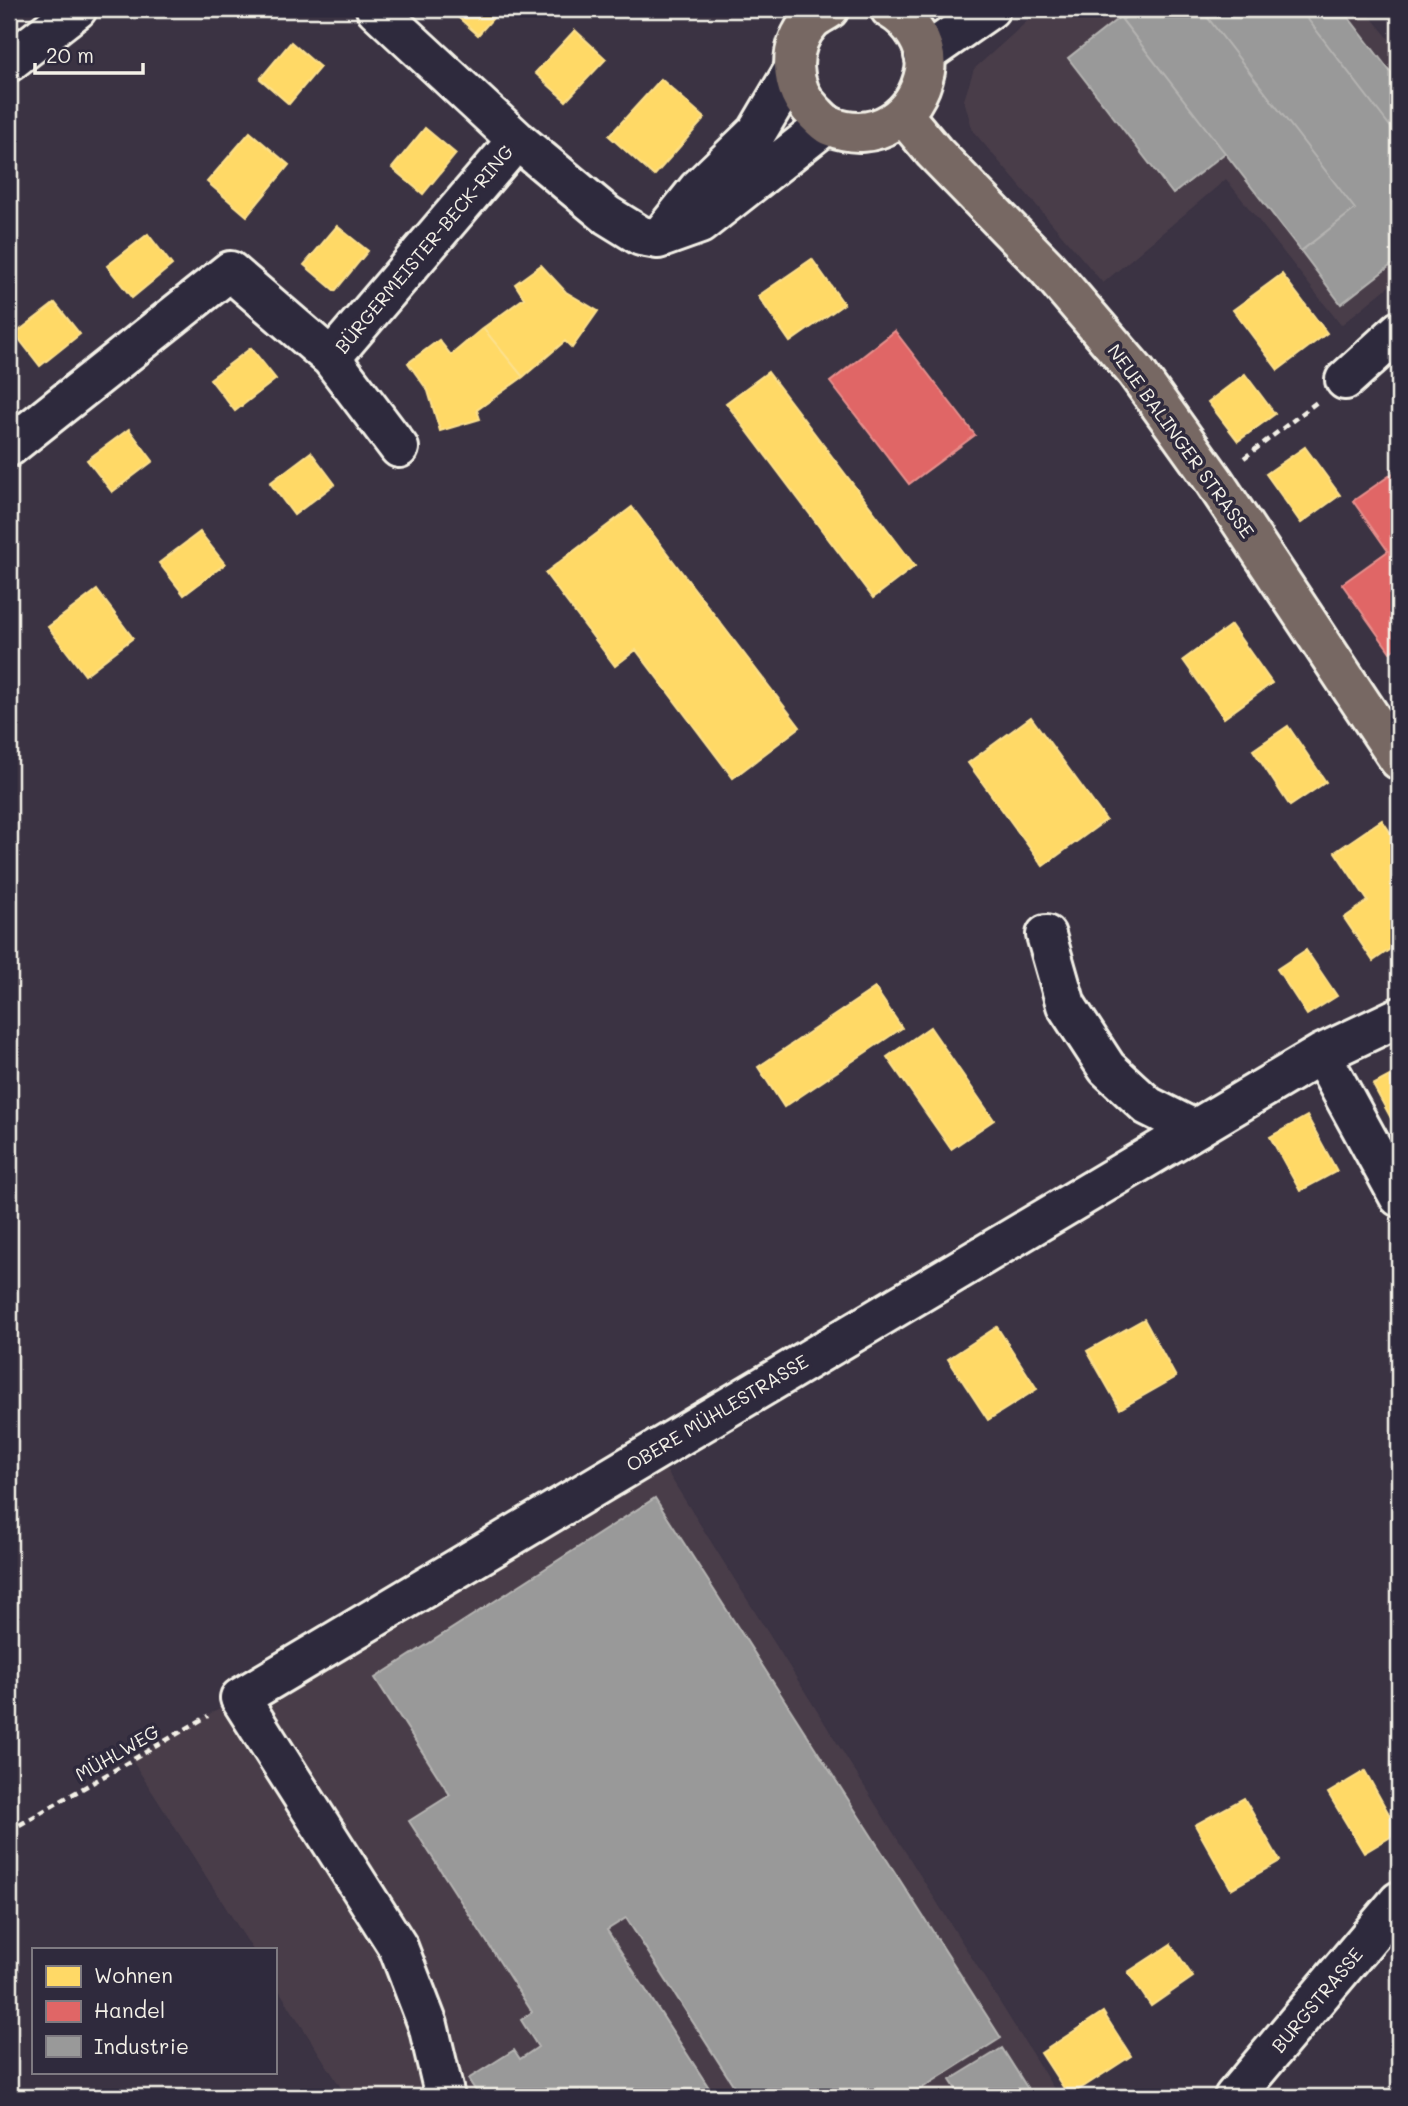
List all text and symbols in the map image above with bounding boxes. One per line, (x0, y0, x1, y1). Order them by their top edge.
scale bar (35, 32, 144, 76)
text: 20 m (46, 41, 94, 68)
street label: BÜRGERMEISTER-BECK-RING (329, 139, 518, 358)
street label: NEUE BALINGER STRASSE (1103, 339, 1260, 543)
street label: OBERE MÜHLESTRASSE (621, 1348, 812, 1477)
street label: MÜHLWEG (70, 1718, 163, 1787)
street label: BURGSTRASSE (1265, 1942, 1368, 2057)
legend (32, 1948, 276, 2074)
text: Wohnen (94, 1961, 173, 1988)
text: Handel (94, 1996, 165, 2023)
text: Industrie (94, 2032, 189, 2059)

